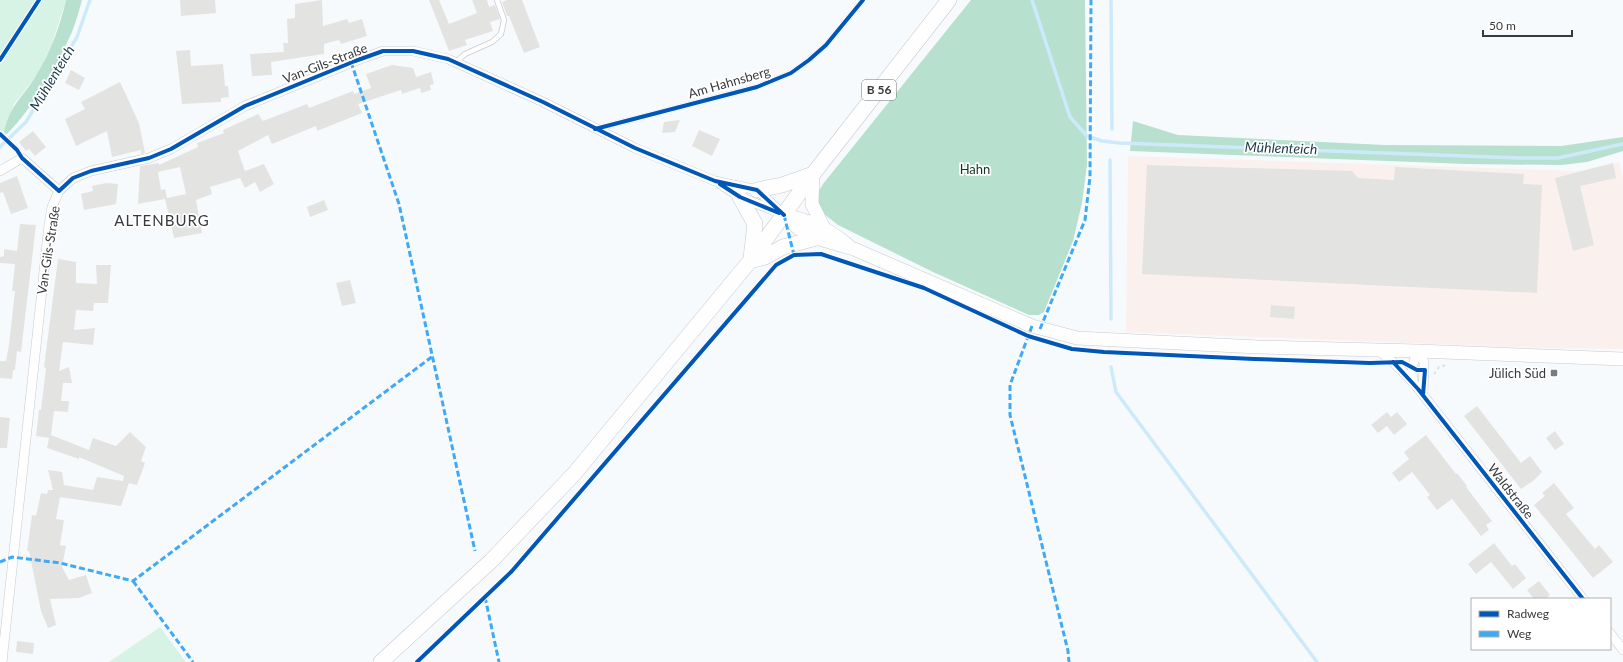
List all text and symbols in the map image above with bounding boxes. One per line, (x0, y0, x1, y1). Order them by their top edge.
scale bar (1483, 12, 1572, 38)
text: 50 m (1489, 18, 1516, 33)
street label: Van-Gils-Straße (280, 39, 370, 86)
water label: Mühlenteich (26, 42, 78, 113)
street label: Am Hahnsberg (686, 63, 772, 101)
road number: B 56 (862, 80, 896, 100)
water label: Mühlenteich (1245, 138, 1318, 157)
park label: Hahn (960, 161, 990, 177)
street label: Van-Gils-Straße (33, 204, 63, 295)
district label: ALTENBURG (114, 211, 210, 229)
place label: Jülich Süd (1489, 365, 1546, 381)
marker: Jülich Süd (1549, 368, 1559, 378)
street label: Waldstraße (1485, 460, 1537, 522)
legend (1471, 598, 1611, 650)
text: Radweg (1507, 606, 1549, 621)
text: Weg (1507, 626, 1531, 641)

